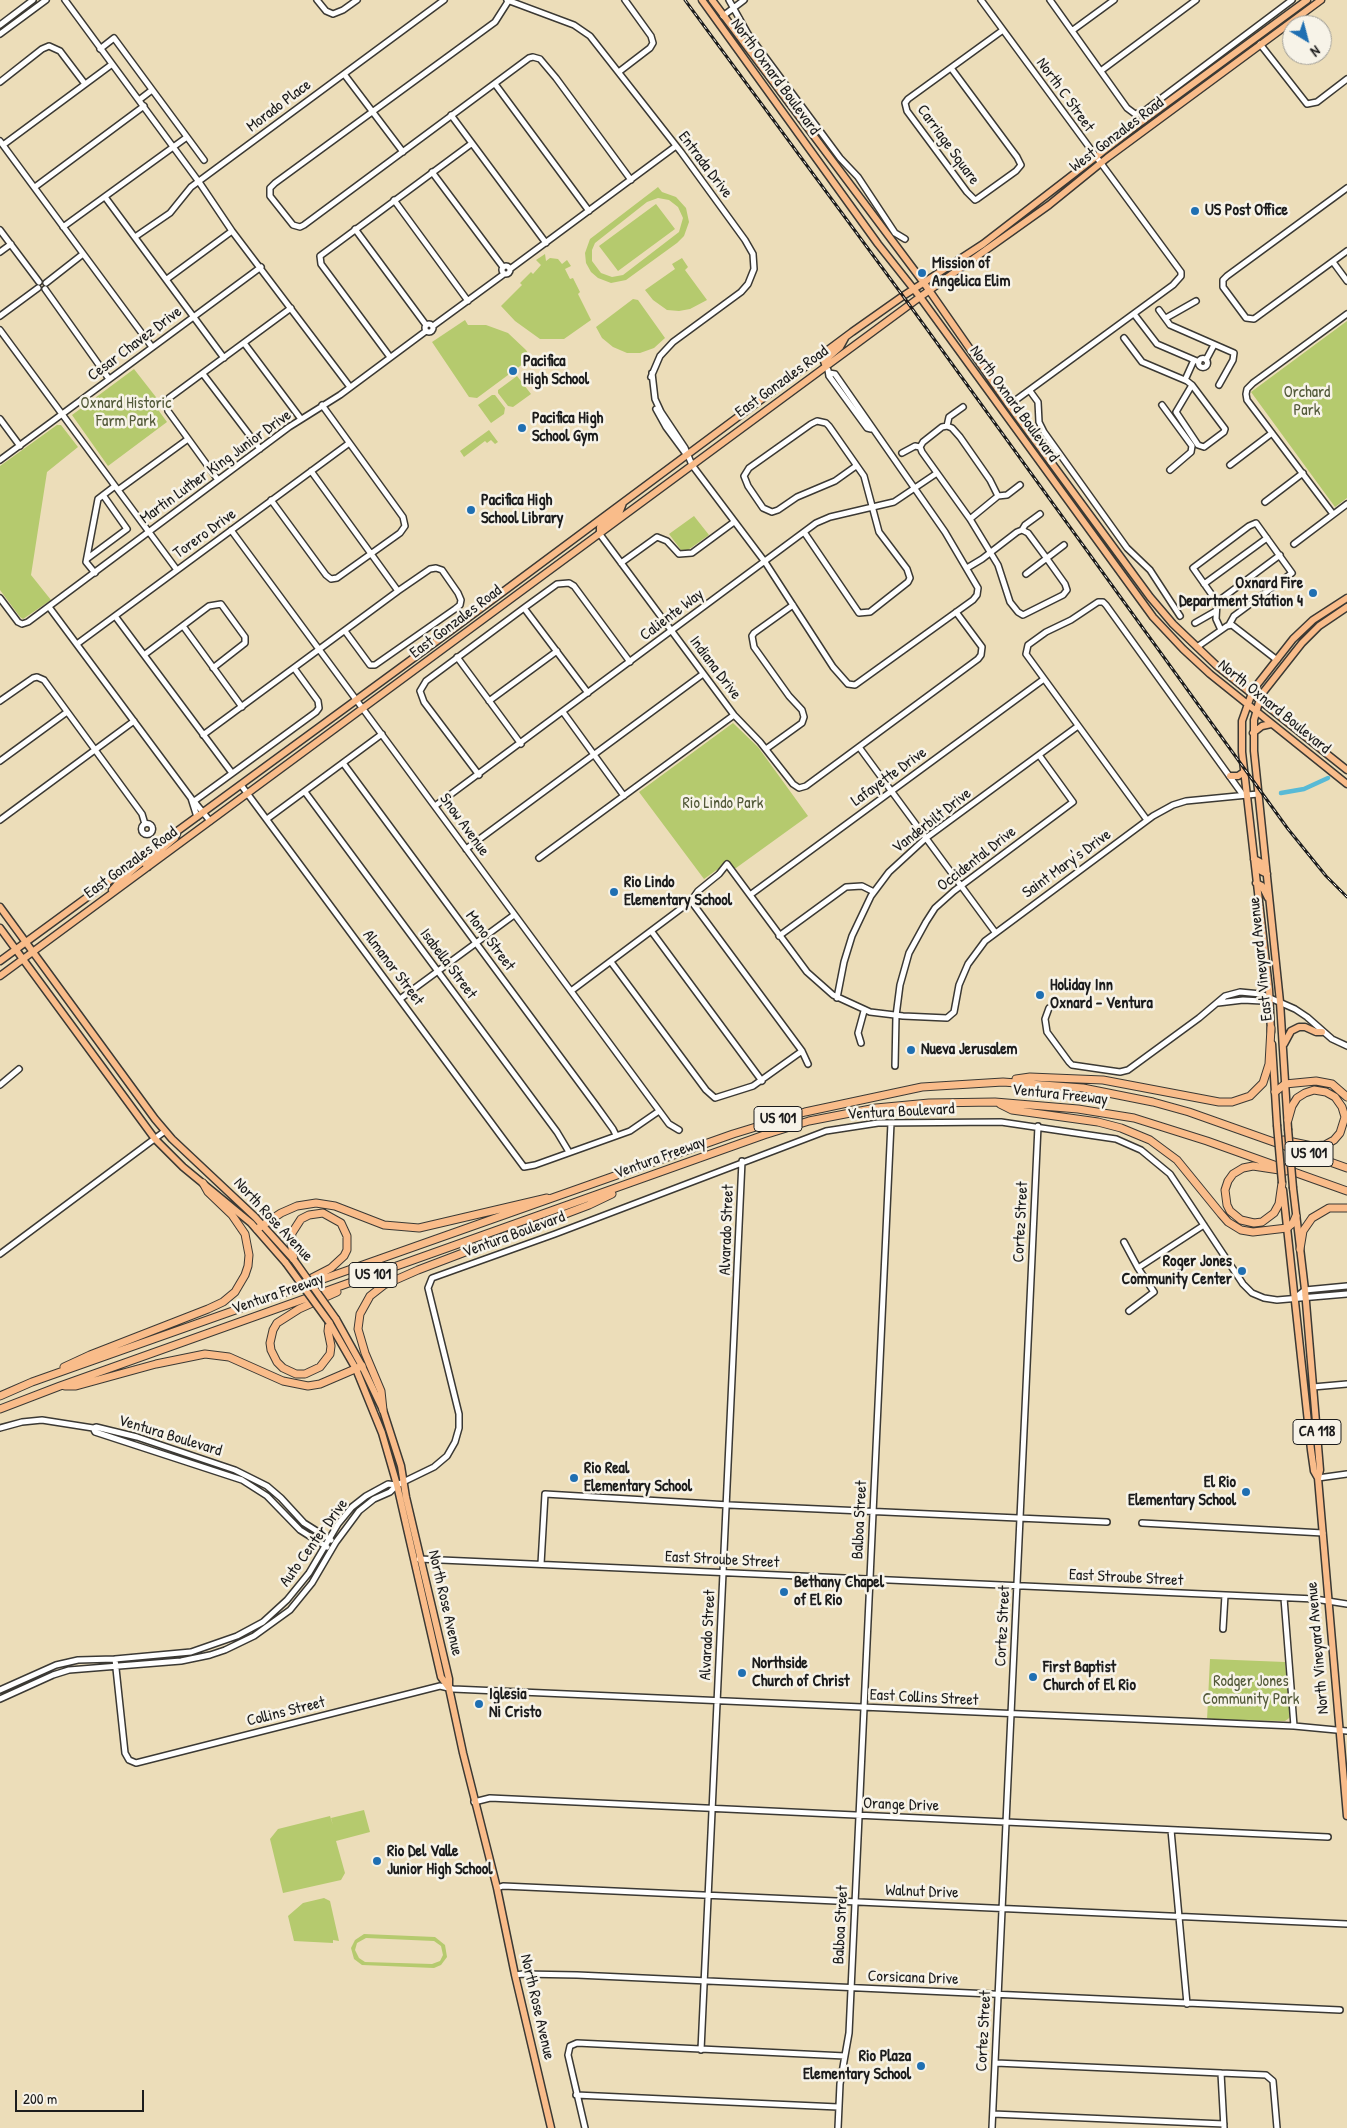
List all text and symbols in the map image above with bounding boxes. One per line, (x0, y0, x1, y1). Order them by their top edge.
street label: North Oxnard Boulevard (726, 15, 824, 139)
north arrow (1282, 15, 1332, 65)
text: N (1307, 42, 1324, 61)
street label: North C Street (1032, 54, 1098, 136)
street label: Morado Place (243, 76, 315, 136)
street label: West Gonzales Road (1066, 93, 1168, 177)
street label: Carriage Square (913, 101, 983, 189)
street label: Entrada Drive (674, 128, 736, 202)
place label: US Post Office (1205, 201, 1288, 221)
marker: US Post Office (1189, 205, 1201, 217)
place label: Mission of Angelica Elim (932, 254, 1010, 292)
marker: Mission of Angelica Elim (916, 267, 928, 279)
street label: Cesar Chavez Drive (84, 302, 186, 386)
street label: East Gonzales Road (732, 342, 832, 422)
street label: North Oxnard Boulevard (965, 342, 1063, 466)
place label: Pacifica High School (523, 352, 589, 390)
marker: Pacifica High School (507, 365, 519, 377)
park label: Orchard Park (1284, 383, 1330, 421)
park label: Oxnard Historic Farm Park (81, 394, 171, 432)
street label: Martin Luther King Junior Drive (137, 406, 295, 528)
place label: Pacifica High School Gym (532, 409, 603, 447)
marker: Pacifica High School Gym (516, 422, 528, 434)
place label: Pacifica High School Library (481, 491, 564, 529)
marker: Pacifica High School Library (465, 504, 477, 516)
street label: Torero Drive (170, 505, 240, 563)
place label: Oxnard Fire Department Station 4 (1179, 574, 1303, 612)
street label: East Gonzales Road (406, 581, 506, 663)
street label: Caliente Way (636, 585, 708, 645)
marker: Oxnard Fire Department Station 4 (1307, 587, 1319, 599)
street label: Indiana Drive (685, 633, 745, 703)
street label: North Oxnard Boulevard (1214, 656, 1334, 758)
street label: Lafayette Drive (848, 743, 930, 811)
street label: Vanderbilt Drive (889, 784, 975, 858)
street label: Snow Avenue (435, 790, 493, 860)
park label: Rio Lindo Park (683, 794, 763, 814)
street label: Occidental Drive (934, 822, 1020, 896)
street label: East Gonzales Road (81, 823, 181, 903)
street label: Saint Mary's Drive (1019, 825, 1115, 903)
place label: Rio Lindo Elementary School (624, 873, 732, 911)
marker: Rio Lindo Elementary School (608, 886, 620, 898)
street label: East Vineyard Avenue (1245, 896, 1277, 1022)
street label: Mono Street (461, 907, 519, 975)
street label: Isabella Street (415, 925, 481, 1003)
street label: Almanor Street (358, 926, 428, 1010)
place label: Holiday Inn Oxnard - Ventura (1050, 976, 1153, 1014)
marker: Holiday Inn Oxnard - Ventura (1034, 989, 1046, 1001)
place label: Nueva Jerusalem (921, 1040, 1017, 1060)
marker: Nueva Jerusalem (905, 1044, 917, 1056)
street label: Ventura Freeway (1011, 1080, 1109, 1110)
street label: Ventura Boulevard (847, 1100, 955, 1124)
road number: US 101 (754, 1106, 802, 1132)
street label: Ventura Freeway (612, 1133, 708, 1183)
road number: US 101 (1285, 1142, 1333, 1166)
street label: North Rose Avenue (229, 1174, 317, 1266)
street label: Cortez Street (1009, 1181, 1033, 1263)
street label: Alvarado Street (716, 1184, 738, 1276)
street label: Ventura Boulevard (460, 1208, 568, 1262)
place label: Roger Jones Community Center (1121, 1252, 1232, 1290)
road number: US 101 (349, 1262, 397, 1288)
marker: Roger Jones Community Center (1236, 1265, 1248, 1277)
street label: Ventura Freeway (230, 1269, 326, 1319)
street label: Ventura Boulevard (116, 1411, 224, 1461)
road number: CA 118 (1293, 1420, 1341, 1444)
place label: Rio Real Elementary School (584, 1459, 692, 1497)
marker: Rio Real Elementary School (568, 1472, 580, 1484)
place label: El Rio Elementary School (1128, 1473, 1236, 1511)
street label: Balboa Street (848, 1480, 872, 1560)
marker: El Rio Elementary School (1240, 1486, 1252, 1498)
street label: Auto Center Drive (276, 1495, 352, 1591)
street label: East Stroube Street (664, 1547, 780, 1573)
street label: North Rose Avenue (424, 1548, 466, 1658)
street label: East Stroube Street (1068, 1565, 1184, 1591)
place label: Bethany Chapel of El Rio (794, 1573, 884, 1611)
street label: North Vineyard Avenue (1303, 1581, 1333, 1715)
street label: Cortez Street (991, 1585, 1015, 1667)
marker: Bethany Chapel of El Rio (778, 1586, 790, 1598)
street label: Alvarado Street (696, 1589, 720, 1681)
place label: Northside Church of Christ (752, 1654, 849, 1692)
place label: First Baptist Church of El Rio (1043, 1658, 1136, 1696)
marker: Northside Church of Christ (736, 1667, 748, 1679)
marker: First Baptist Church of El Rio (1027, 1671, 1039, 1683)
park label: Rodger Jones Community Park (1203, 1672, 1299, 1710)
place label: Iglesia Ni Cristo (489, 1685, 541, 1723)
street label: East Collins Street (869, 1686, 979, 1710)
street label: Collins Street (245, 1693, 327, 1731)
marker: Iglesia Ni Cristo (473, 1698, 485, 1710)
street label: Orange Drive (863, 1794, 939, 1816)
place label: Rio Del Valle Junior High School (387, 1842, 492, 1880)
marker: Rio Del Valle Junior High School (371, 1855, 383, 1867)
street label: Walnut Drive (885, 1881, 959, 1903)
street label: Balboa Street (829, 1885, 853, 1965)
street label: North Rose Avenue (516, 1952, 558, 2062)
street label: Corsicana Drive (867, 1967, 959, 1989)
street label: Cortez Street (972, 1990, 996, 2072)
place label: Rio Plaza Elementary School (803, 2047, 911, 2085)
marker: Rio Plaza Elementary School (915, 2060, 927, 2072)
scale bar (18, 2080, 146, 2112)
text: 200 m (23, 2088, 57, 2109)

